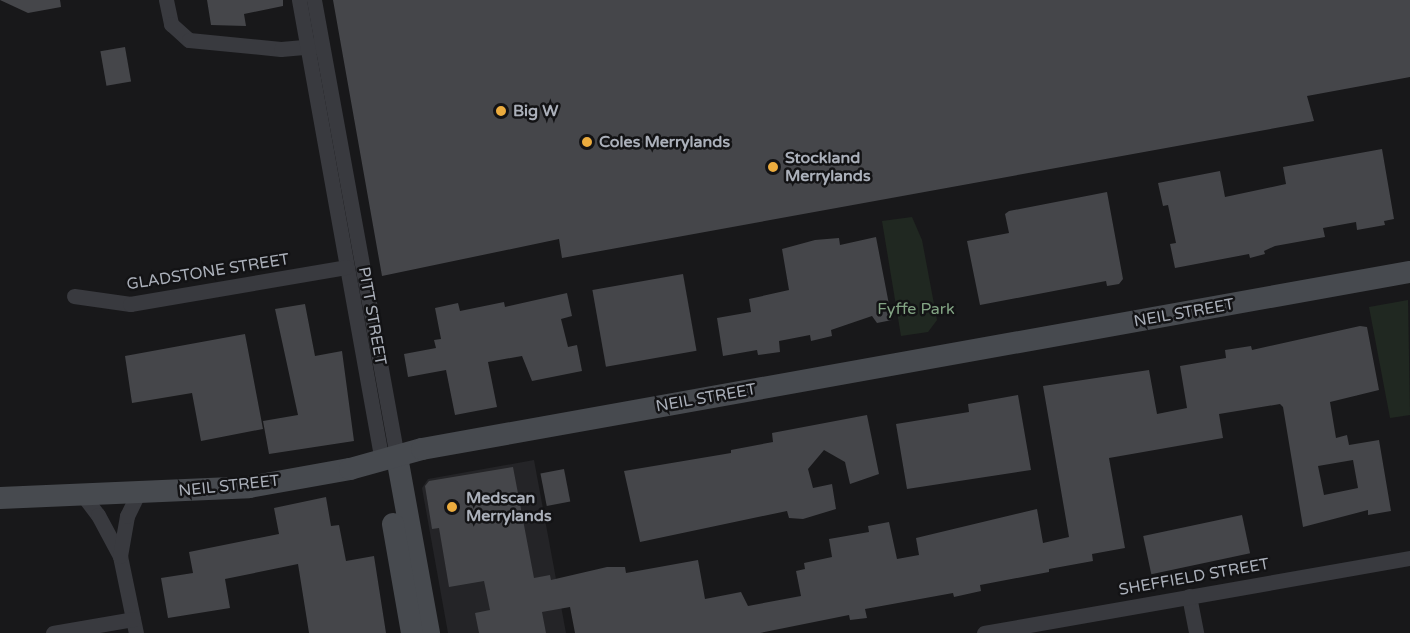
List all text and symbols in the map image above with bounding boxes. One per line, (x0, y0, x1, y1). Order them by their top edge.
place label: Big W (513, 101, 558, 121)
marker: Big W (494, 104, 508, 118)
place label: Coles Merrylands (599, 132, 730, 152)
marker: Coles Merrylands (580, 135, 594, 149)
place label: Stockland Merrylands (785, 148, 871, 186)
marker: Stockland Merrylands (766, 160, 780, 174)
street label: GLADSTONE STREET (125, 250, 291, 294)
street label: PITT STREET (354, 265, 390, 367)
street label: NEIL STREET (1132, 295, 1236, 331)
park label: Fyffe Park (877, 299, 955, 319)
street label: NEIL STREET (654, 380, 758, 416)
street label: NEIL STREET (177, 471, 281, 501)
place label: Medscan Merrylands (466, 488, 552, 526)
marker: Medscan Merrylands (443, 498, 461, 516)
street label: SHEFFIELD STREET (1117, 554, 1271, 600)

